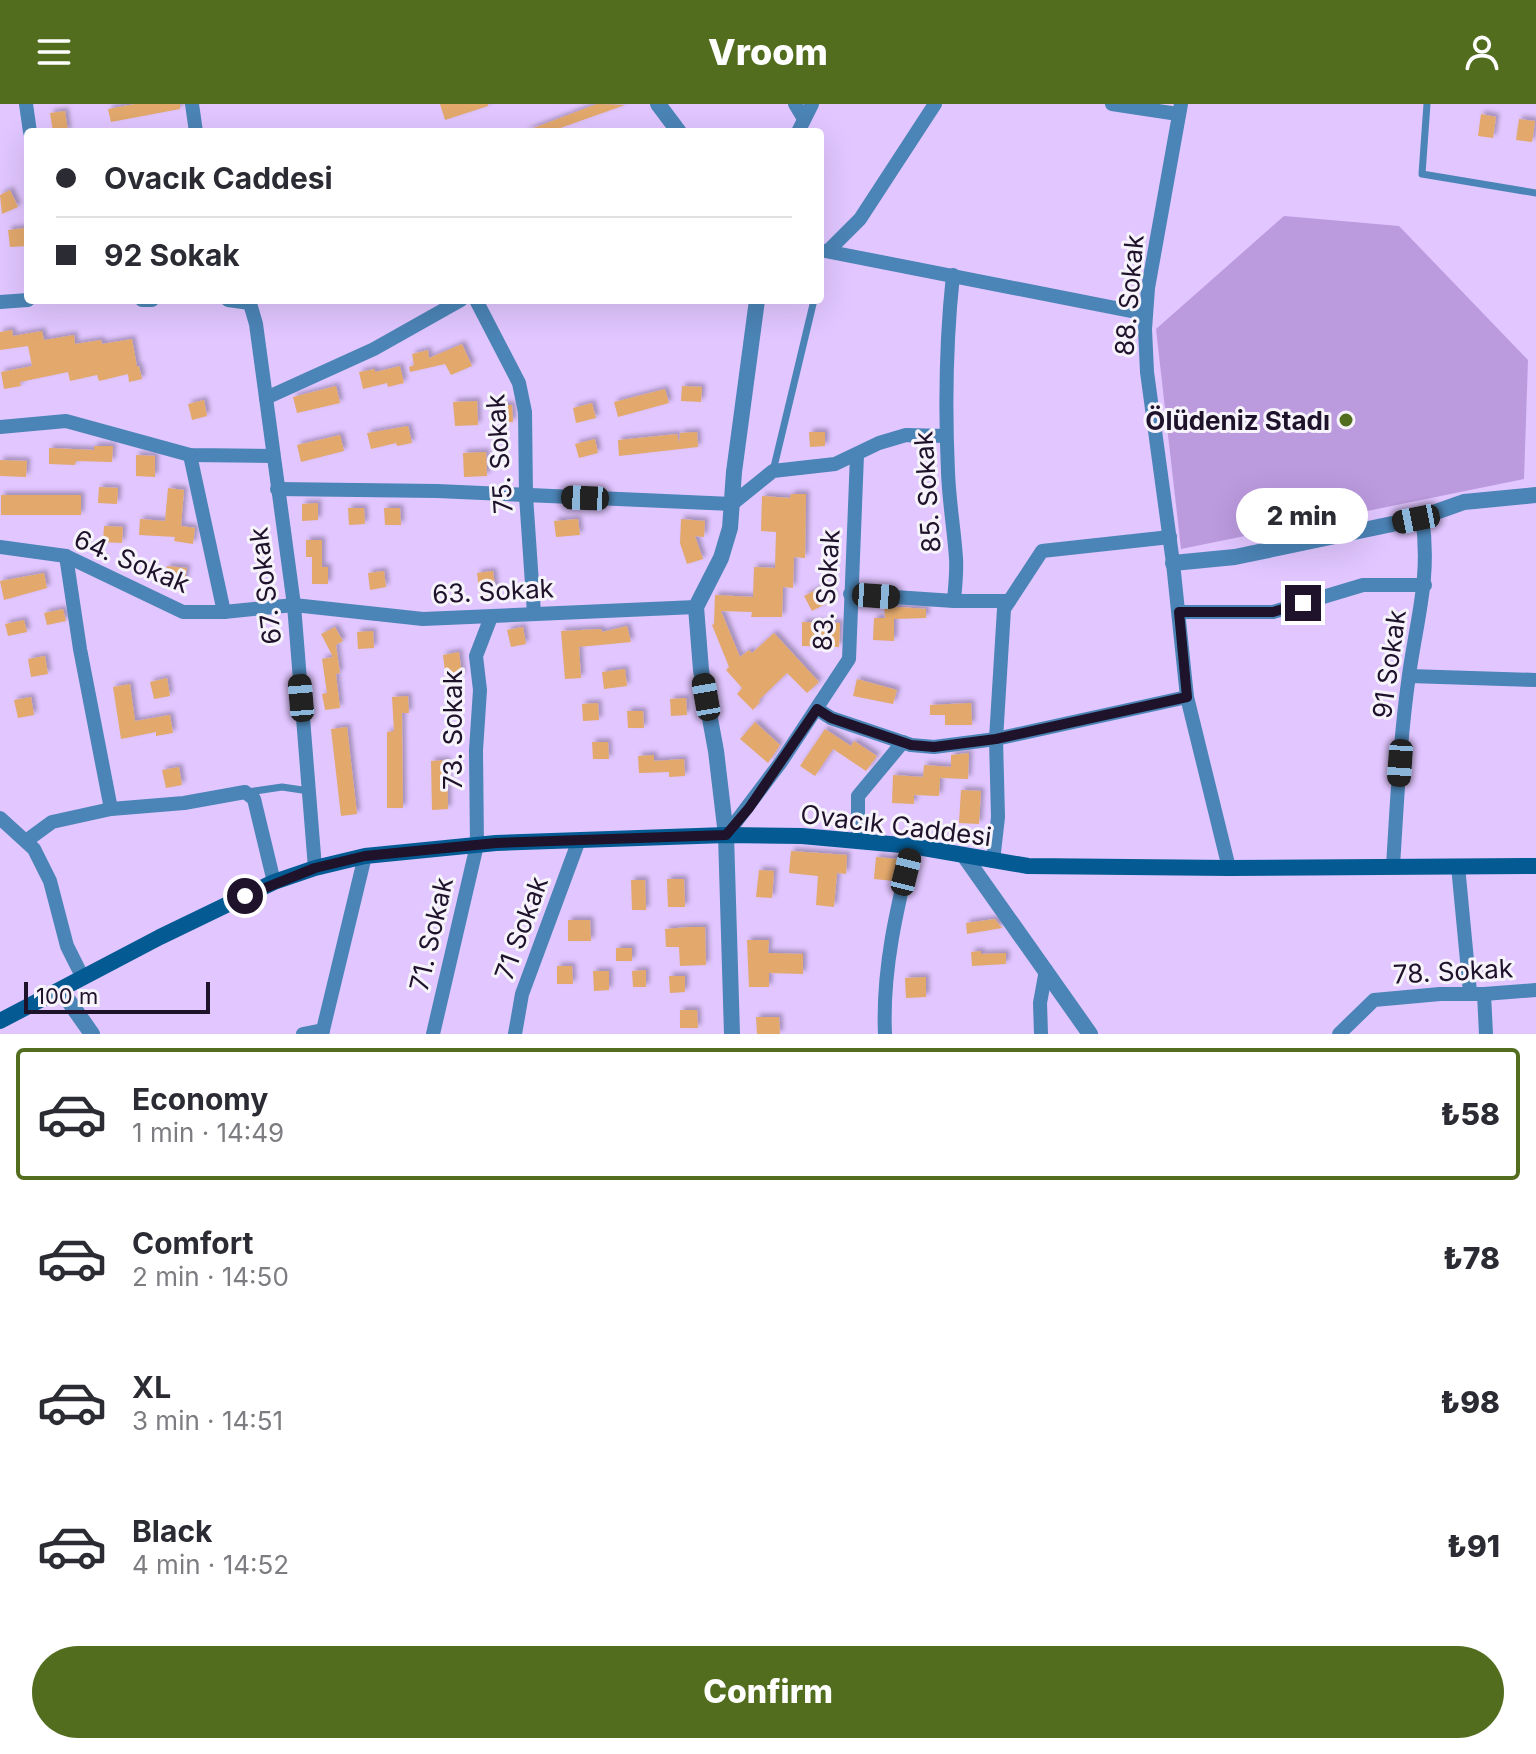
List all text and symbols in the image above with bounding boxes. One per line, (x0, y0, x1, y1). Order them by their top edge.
icon: menu (32, 30, 76, 74)
text: Vroom (708, 30, 828, 74)
icon: person (1460, 30, 1504, 74)
text: Ovacık Caddesi (104, 160, 333, 196)
street label: 88. Sokak (1108, 233, 1150, 357)
text: 92 Sokak (104, 237, 240, 273)
street label: 75. Sokak (479, 393, 519, 515)
place label: Ölüdeniz Stadı (1145, 405, 1330, 436)
marker: Ölüdeniz Stadı (1337, 411, 1355, 429)
street label: 85. Sokak (907, 430, 947, 554)
car (561, 485, 609, 511)
callout: 2 min (1237, 487, 1369, 543)
text: 2 min (1267, 500, 1337, 531)
car (1390, 503, 1442, 535)
street label: 64. Sokak (70, 523, 194, 599)
street label: 67. Sokak (242, 526, 288, 646)
street label: 83. Sokak (806, 528, 846, 652)
street label: 63. Sokak (431, 572, 555, 610)
car (851, 582, 901, 610)
route end (1285, 585, 1321, 621)
street label: 91 Sokak (1366, 608, 1412, 720)
street label: 73. Sokak (437, 670, 468, 790)
car (690, 671, 722, 723)
car (287, 673, 315, 723)
car (1386, 738, 1414, 788)
street label: Ovacık Caddesi (799, 798, 993, 852)
car (889, 846, 923, 898)
street label: 71 Sokak (488, 872, 554, 984)
street label: 71. Sokak (403, 874, 459, 994)
route start (227, 878, 263, 914)
street label: 78. Sokak (1392, 952, 1514, 990)
scale bar (24, 978, 210, 1014)
text: 100 m (36, 983, 98, 1009)
icon: car (36, 1078, 108, 1150)
text: Economy (132, 1081, 268, 1117)
text: ₺58 (1441, 1096, 1500, 1132)
text: 1 min · 14:49 (132, 1117, 284, 1148)
icon: car (36, 1222, 108, 1294)
text: Comfort (132, 1225, 253, 1261)
text: ₺78 (1443, 1240, 1500, 1276)
text: 2 min · 14:50 (132, 1261, 289, 1292)
icon: car (36, 1366, 108, 1438)
text: XL (132, 1369, 171, 1405)
text: ₺98 (1440, 1384, 1500, 1420)
text: 3 min · 14:51 (132, 1405, 283, 1436)
icon: car (36, 1510, 108, 1582)
text: Black (132, 1513, 212, 1549)
text: ₺91 (1447, 1528, 1500, 1564)
text: 4 min · 14:52 (132, 1549, 289, 1580)
button: Confirm (32, 1646, 1504, 1738)

